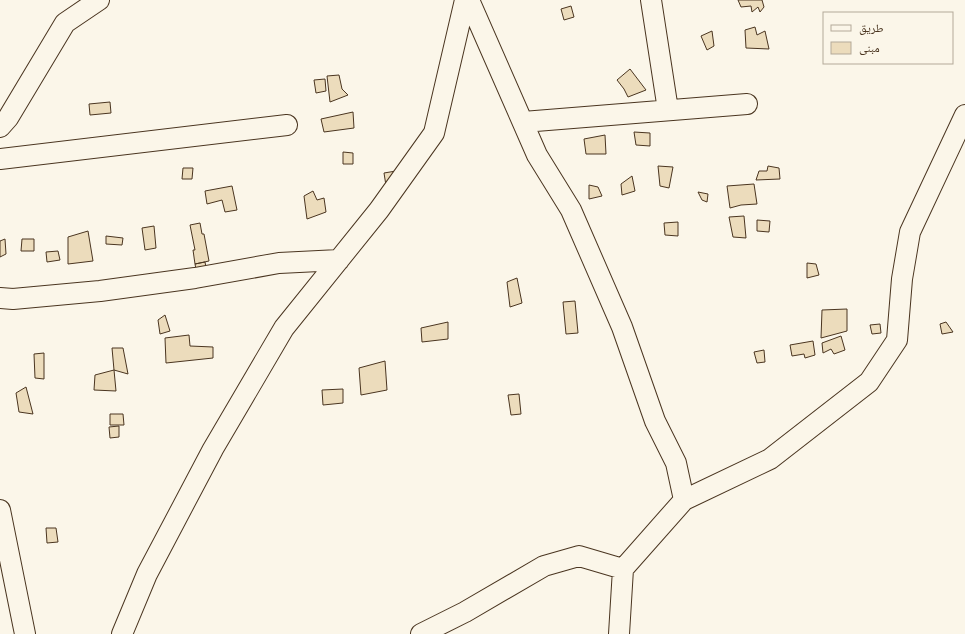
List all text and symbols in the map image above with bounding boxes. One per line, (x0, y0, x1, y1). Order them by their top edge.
legend (823, 12, 953, 64)
text: طريق (859, 19, 884, 36)
text: مبنى (859, 39, 880, 56)

